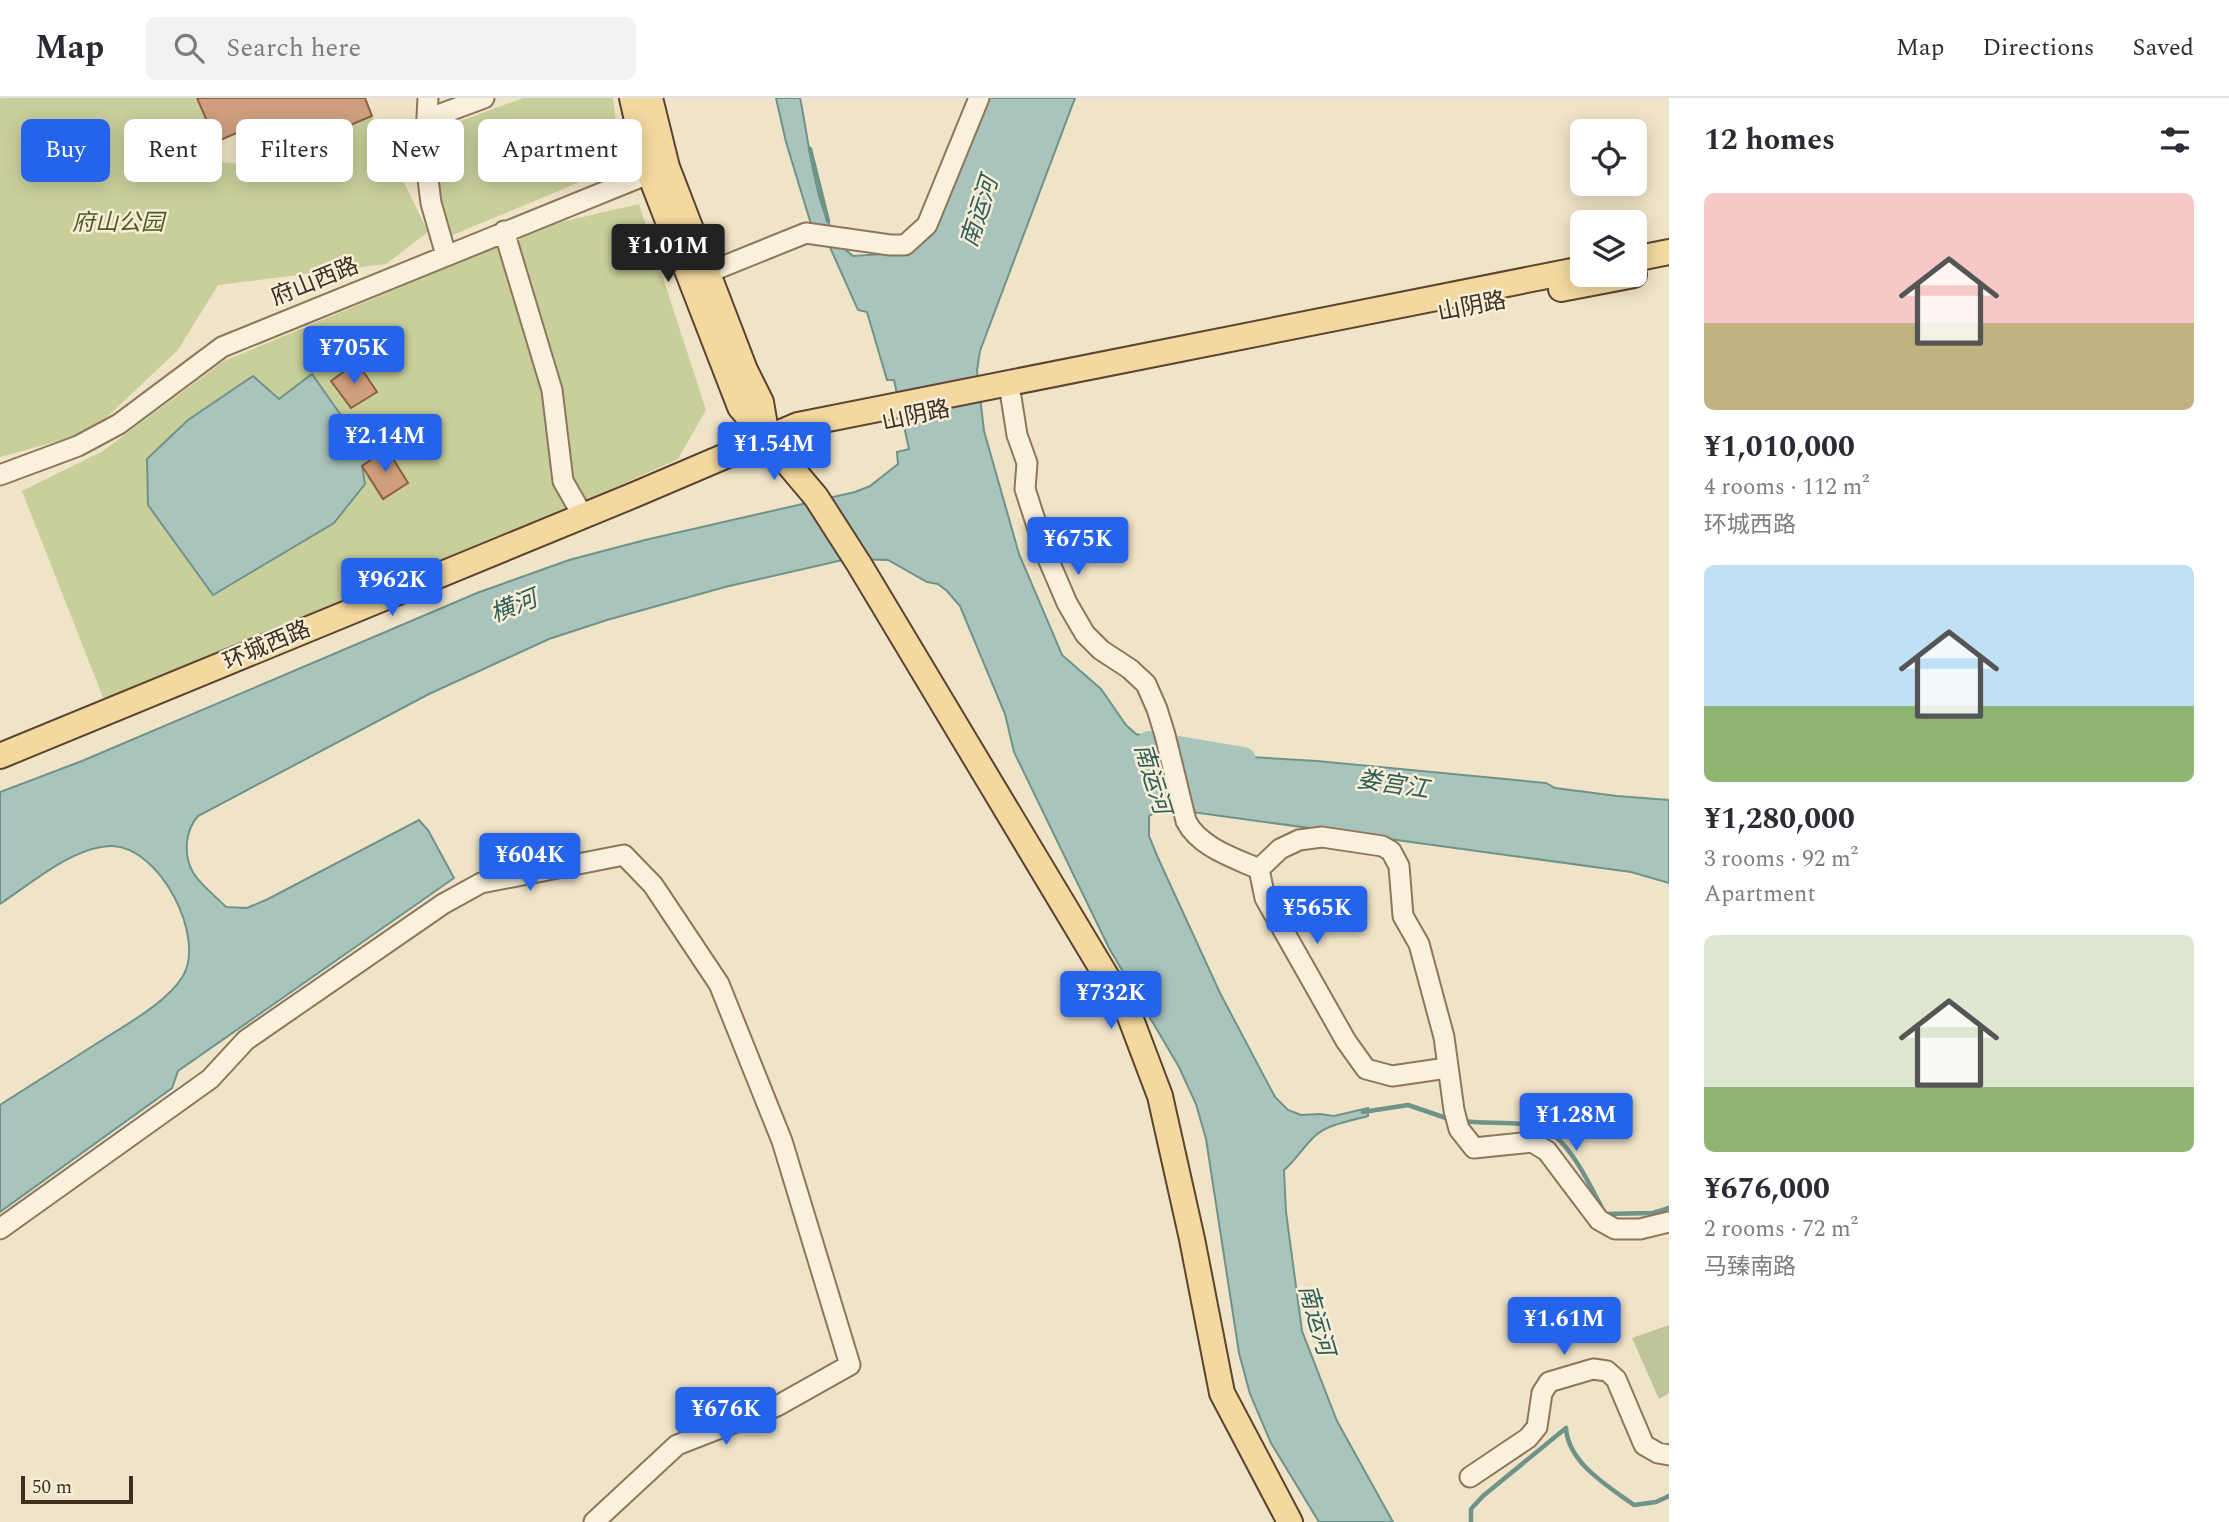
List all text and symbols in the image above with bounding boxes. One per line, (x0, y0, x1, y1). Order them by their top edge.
search box (146, 17, 636, 80)
text: Map (35, 23, 104, 73)
text: Search here (226, 28, 361, 68)
icon: search (170, 29, 208, 67)
text: Map (1896, 30, 1944, 66)
text: Directions (1982, 30, 2094, 66)
text: Saved (2132, 30, 2194, 66)
text: 12 homes (1704, 117, 1835, 163)
chip: Buy (21, 119, 110, 182)
chip: Rent (124, 119, 222, 182)
chip: Filters (236, 119, 353, 182)
chip: New (367, 119, 464, 182)
chip: Apartment (478, 119, 642, 182)
map controls (1570, 119, 1647, 287)
button: locate (1570, 119, 1647, 196)
icon: filters (2156, 121, 2194, 159)
water label: 南运河 (952, 168, 1009, 252)
park label: 府山公园 (72, 206, 167, 241)
button: layers (1570, 210, 1647, 287)
pin: ¥1.01M (611, 225, 725, 284)
text: ¥1.01M (628, 229, 708, 264)
icon: home (1886, 238, 2012, 364)
street label: 府山西路 (266, 249, 364, 315)
street label: 山阴路 (1435, 283, 1509, 331)
pin: ¥705K (305, 327, 403, 386)
text: ¥705K (319, 331, 389, 366)
street label: 山阴路 (879, 392, 953, 440)
pin: ¥2.14M (328, 414, 442, 474)
text: ¥2.14M (345, 419, 425, 454)
pin: ¥1.54M (717, 422, 831, 482)
text: ¥1,010,000 (1704, 424, 1855, 470)
text: ¥1.54M (734, 427, 814, 462)
text: 4 rooms · 112 m² (1704, 470, 1870, 505)
text: 环城西路 (1704, 508, 1796, 543)
pin: ¥675K (1029, 518, 1127, 577)
text: ¥675K (1043, 522, 1113, 557)
pin: ¥962K (343, 559, 441, 618)
text: ¥962K (357, 563, 427, 598)
water label: 横河 (485, 580, 547, 633)
icon: home (1886, 611, 2012, 737)
street label: 环城西路 (218, 612, 316, 680)
water label: 南运河 (1124, 739, 1181, 823)
water label: 娄宫江 (1355, 762, 1434, 809)
text: ¥1,280,000 (1704, 796, 1855, 842)
pin: ¥604K (481, 834, 579, 893)
text: ¥604K (495, 838, 565, 873)
text: 3 rooms · 92 m² (1704, 842, 1858, 877)
text: Apartment (1704, 877, 1816, 912)
pin: ¥565K (1268, 886, 1366, 946)
text: ¥565K (1282, 891, 1352, 926)
pin: ¥732K (1062, 972, 1160, 1031)
text: ¥732K (1076, 976, 1146, 1011)
icon: home (1886, 980, 2012, 1106)
pin: ¥1.28M (1519, 1094, 1633, 1153)
text: ¥1.28M (1536, 1098, 1616, 1133)
text: ¥676,000 (1704, 1166, 1830, 1212)
text: 2 rooms · 72 m² (1704, 1212, 1858, 1247)
text: 马臻南路 (1704, 1250, 1796, 1285)
water label: 南运河 (1289, 1280, 1344, 1363)
pin: ¥1.61M (1507, 1298, 1621, 1357)
text: ¥1.61M (1524, 1302, 1604, 1337)
pin: ¥676K (677, 1388, 775, 1447)
text: ¥676K (691, 1392, 761, 1427)
scale bar (21, 1473, 133, 1505)
text: 50 m (32, 1473, 72, 1502)

